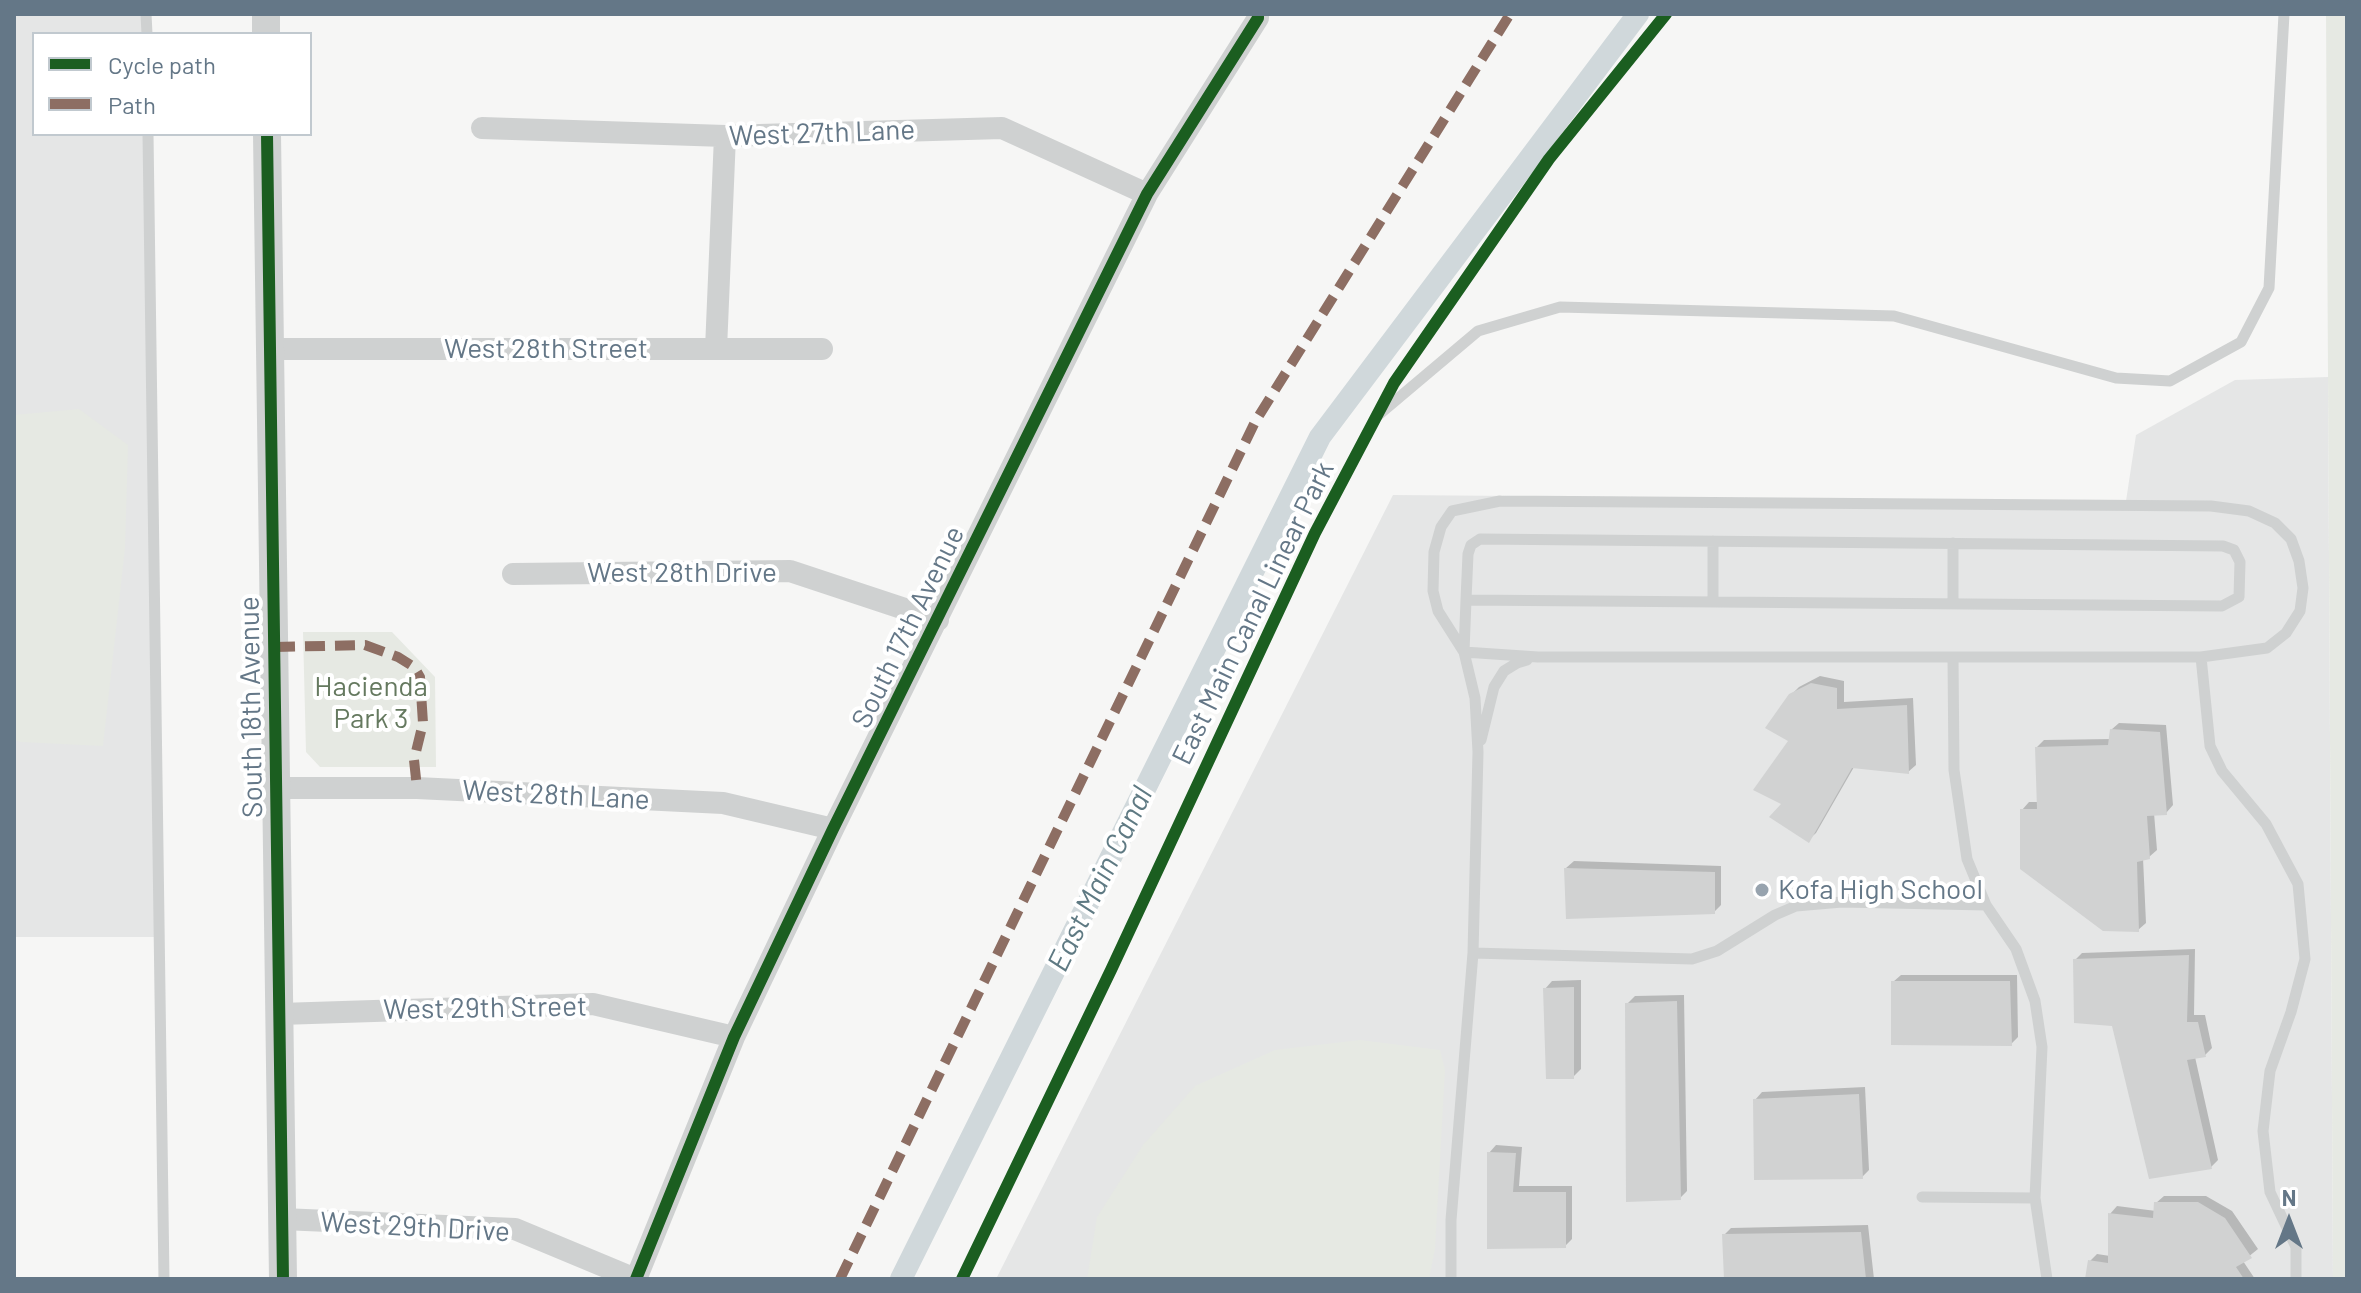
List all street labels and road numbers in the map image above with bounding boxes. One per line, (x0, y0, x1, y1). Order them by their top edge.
street label: West 27th Lane (728, 113, 916, 153)
street label: West 28th Street (444, 332, 648, 366)
street label: East Main Canal Linear Park (1165, 456, 1341, 770)
street label: South 17th Avenue (845, 521, 971, 733)
street label: West 28th Drive (587, 556, 777, 590)
street label: South 18th Avenue (232, 596, 270, 818)
street label: West 28th Lane (461, 773, 651, 817)
street label: West 29th Street (383, 989, 587, 1027)
street label: West 29th Drive (319, 1205, 511, 1249)

